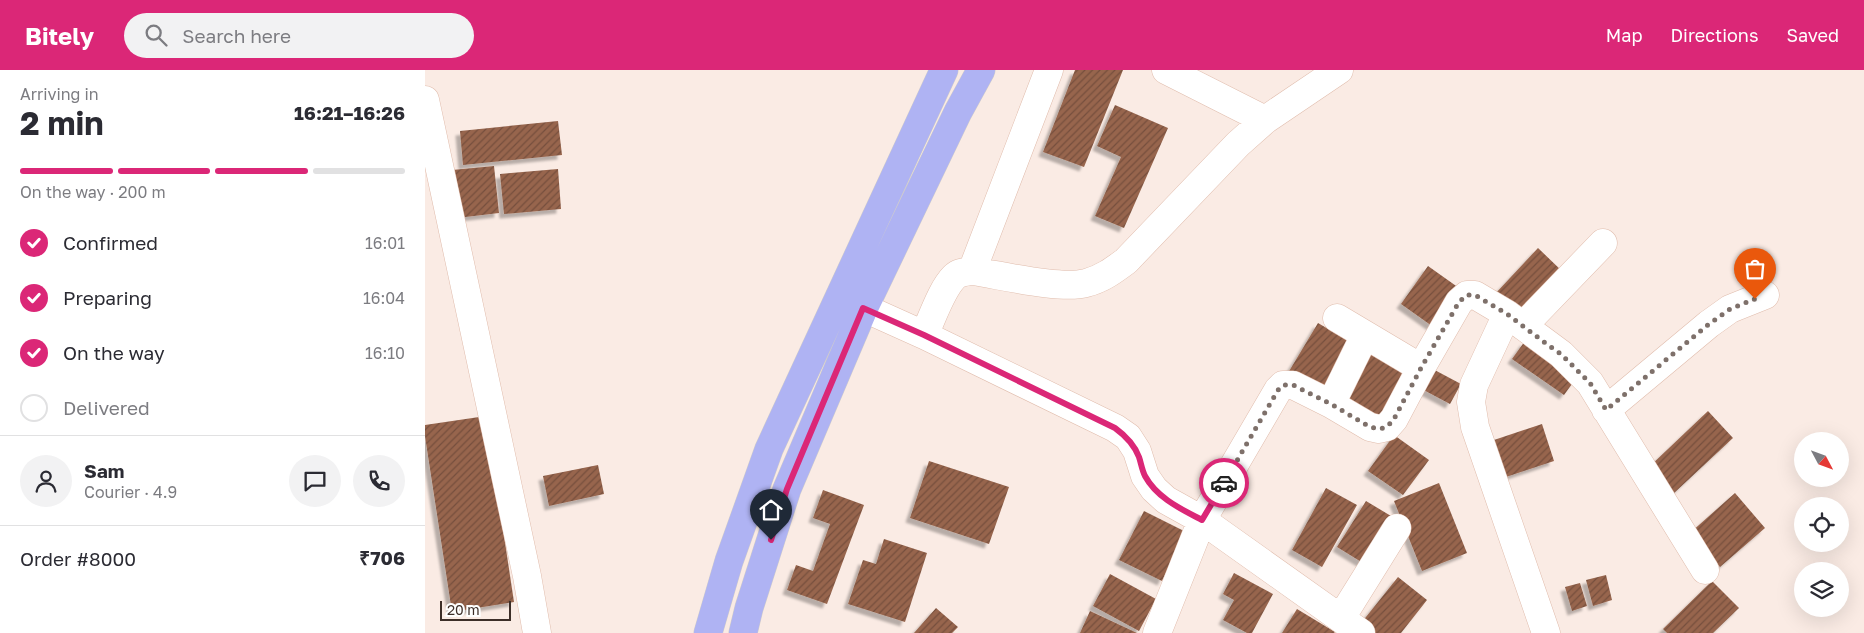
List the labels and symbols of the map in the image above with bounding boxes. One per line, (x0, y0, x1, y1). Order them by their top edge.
pin (1734, 248, 1776, 299)
north arrow (1794, 432, 1849, 488)
courier (1199, 458, 1249, 508)
pin (750, 489, 792, 540)
scale bar (440, 598, 511, 621)

